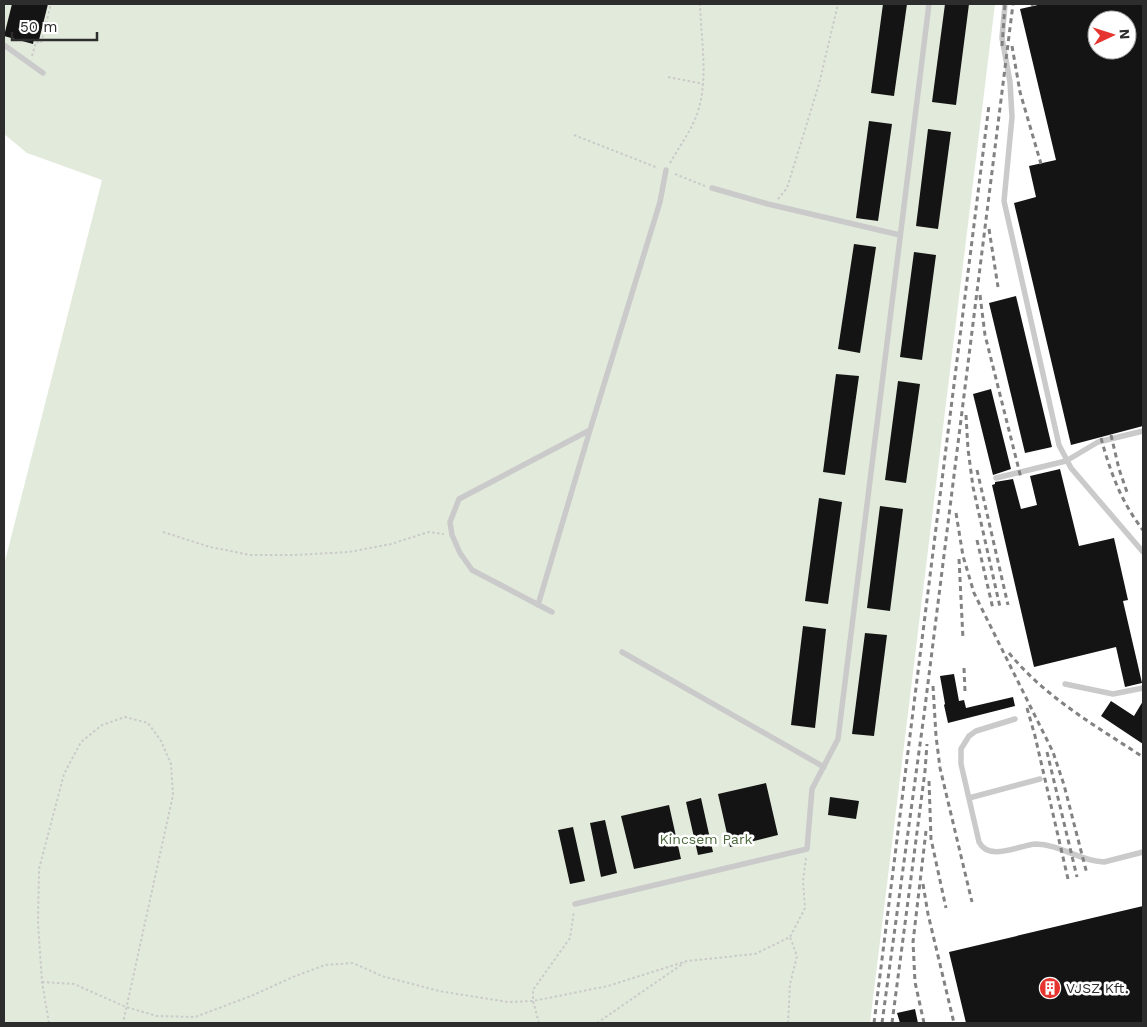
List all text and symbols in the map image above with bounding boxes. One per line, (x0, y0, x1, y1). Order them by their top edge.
scale bar (12, 10, 98, 42)
north arrow (1087, 10, 1137, 60)
text: 50 m (20, 18, 57, 36)
text: N (1117, 28, 1133, 40)
park label: Kincsem Park (659, 831, 753, 847)
building icon: VJSZ Kft. (1038, 976, 1062, 1000)
place label: VJSZ Kft. (1066, 980, 1128, 996)

